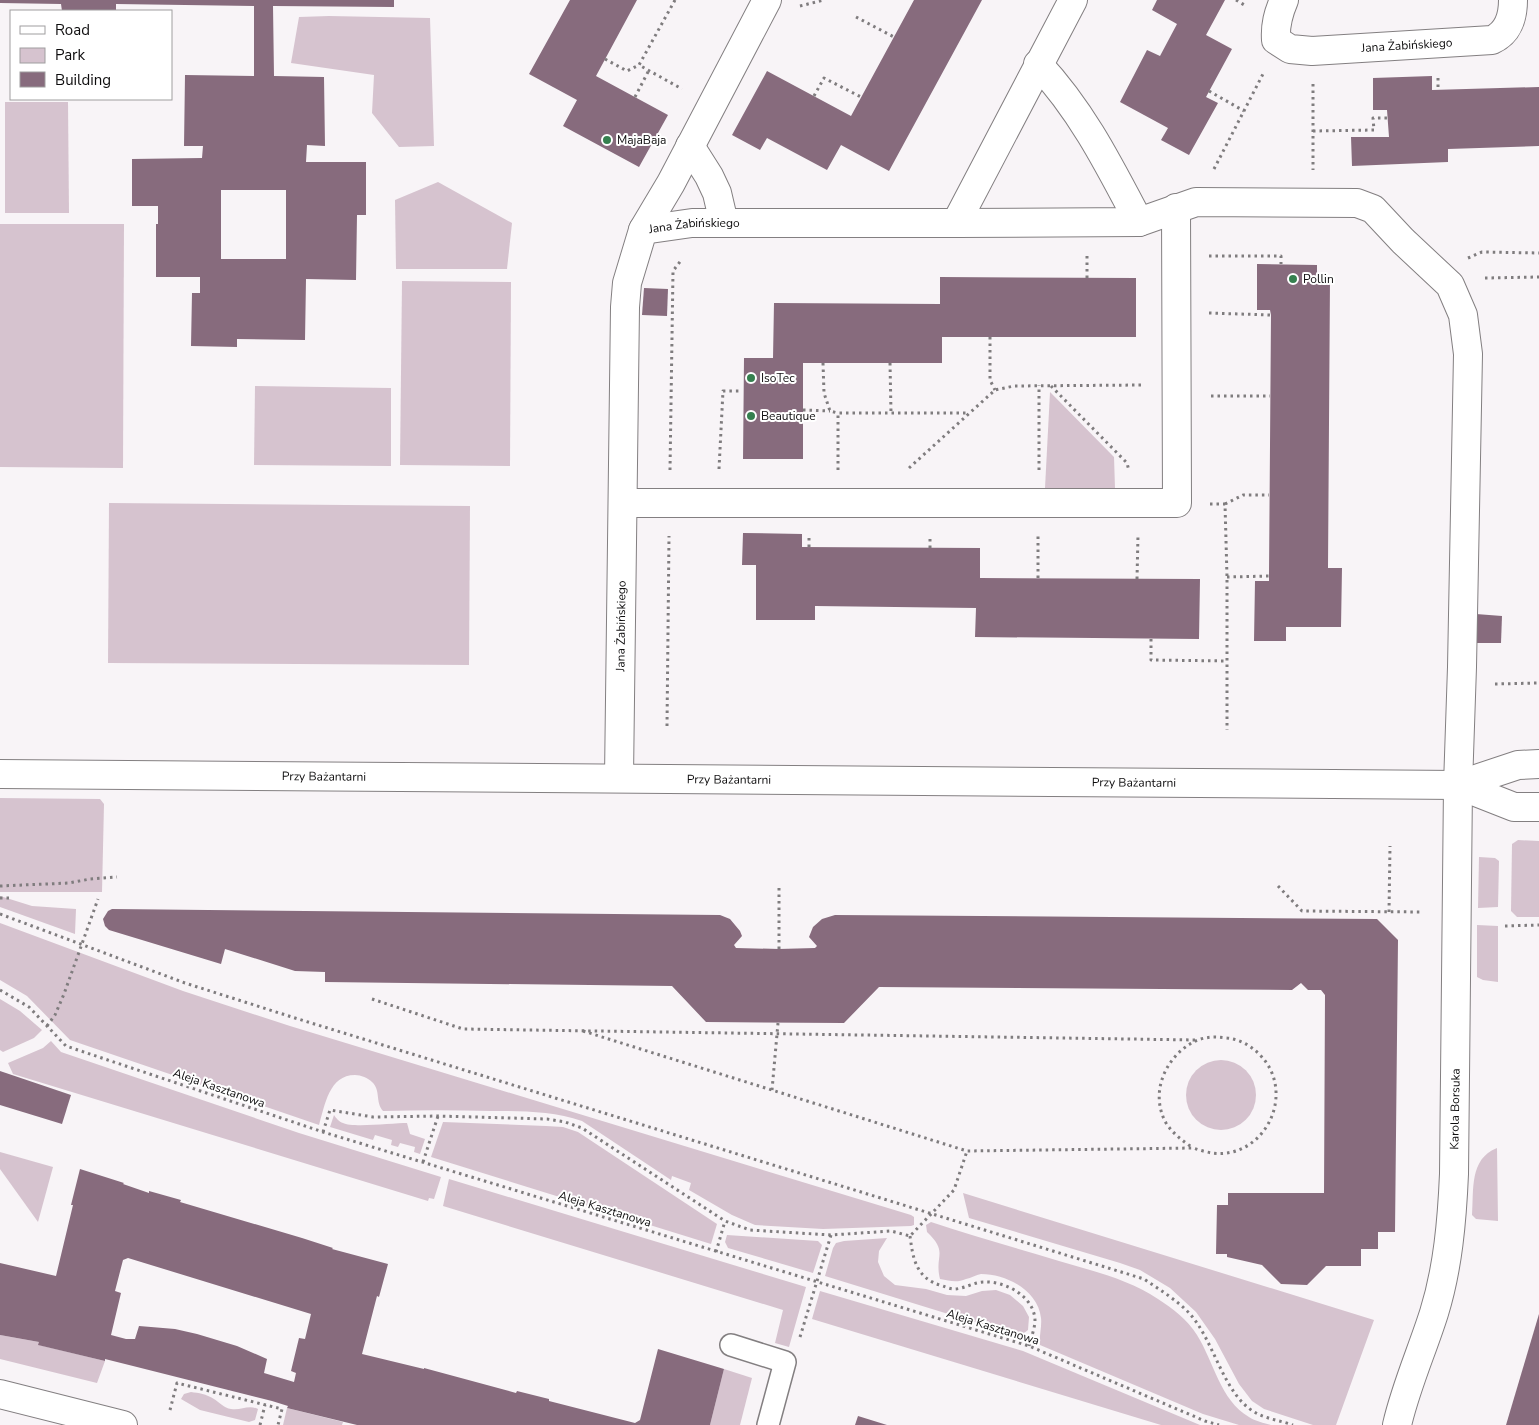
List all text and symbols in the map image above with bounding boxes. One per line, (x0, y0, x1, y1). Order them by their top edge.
legend (10, 10, 172, 100)
text: Road (55, 20, 90, 40)
street label: Jana Żabińskiego (1360, 34, 1453, 56)
text: Park (55, 45, 85, 65)
text: Building (55, 70, 111, 90)
place label: MajaBaja (617, 132, 666, 148)
marker: MajaBaja (601, 134, 613, 146)
street label: Jana Żabińskiego (647, 215, 740, 237)
place label: Pollin (1303, 271, 1334, 287)
marker: Pollin (1287, 273, 1299, 285)
place label: IsoTec (761, 370, 795, 386)
marker: IsoTec (745, 372, 757, 384)
place label: Beautique (761, 408, 816, 424)
marker: Beautique (745, 410, 757, 422)
street label: Jana Żabińskiego (612, 580, 630, 673)
street label: Przy Bażantarni (282, 768, 366, 785)
street label: Przy Bażantarni (687, 771, 771, 788)
street label: Przy Bażantarni (1092, 774, 1176, 791)
street label: Aleja Kasztanowa (171, 1065, 267, 1111)
street label: Karola Borsuka (1446, 1068, 1464, 1150)
street label: Aleja Kasztanowa (557, 1187, 653, 1231)
street label: Aleja Kasztanowa (945, 1305, 1041, 1349)

